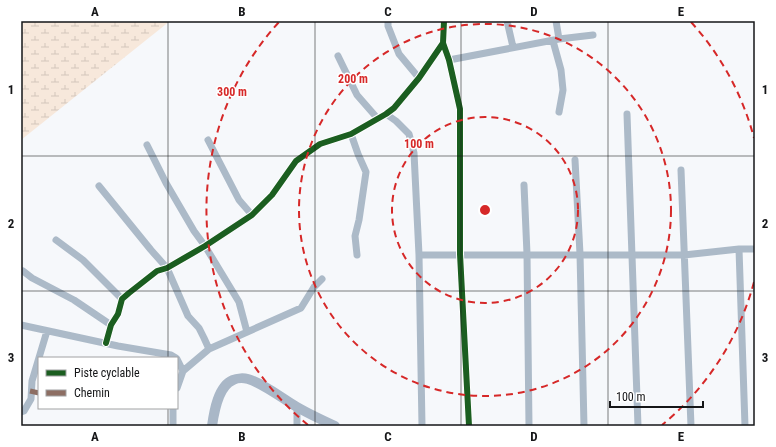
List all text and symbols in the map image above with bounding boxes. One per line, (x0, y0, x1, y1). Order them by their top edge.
text: A (91, 4, 99, 19)
text: B (238, 4, 246, 19)
text: C (384, 4, 392, 19)
text: D (530, 4, 538, 19)
text: E (678, 4, 685, 19)
text: 200 m (338, 72, 368, 86)
text: 1 (8, 82, 14, 97)
text: 1 (762, 82, 768, 97)
text: 300 m (217, 85, 247, 99)
text: 100 m (404, 137, 434, 151)
centre of rings (478, 203, 492, 217)
text: 2 (8, 216, 15, 231)
text: 2 (762, 216, 769, 231)
text: 3 (8, 350, 14, 365)
text: 3 (762, 350, 768, 365)
legend (38, 357, 178, 409)
text: Piste cyclable (74, 366, 140, 380)
scale bar (610, 383, 703, 409)
text: Chemin (74, 386, 110, 400)
text: 100 m (616, 390, 646, 404)
text: A (91, 429, 99, 444)
text: B (238, 429, 246, 444)
text: C (384, 429, 392, 444)
text: D (530, 429, 538, 444)
text: E (678, 429, 685, 444)

